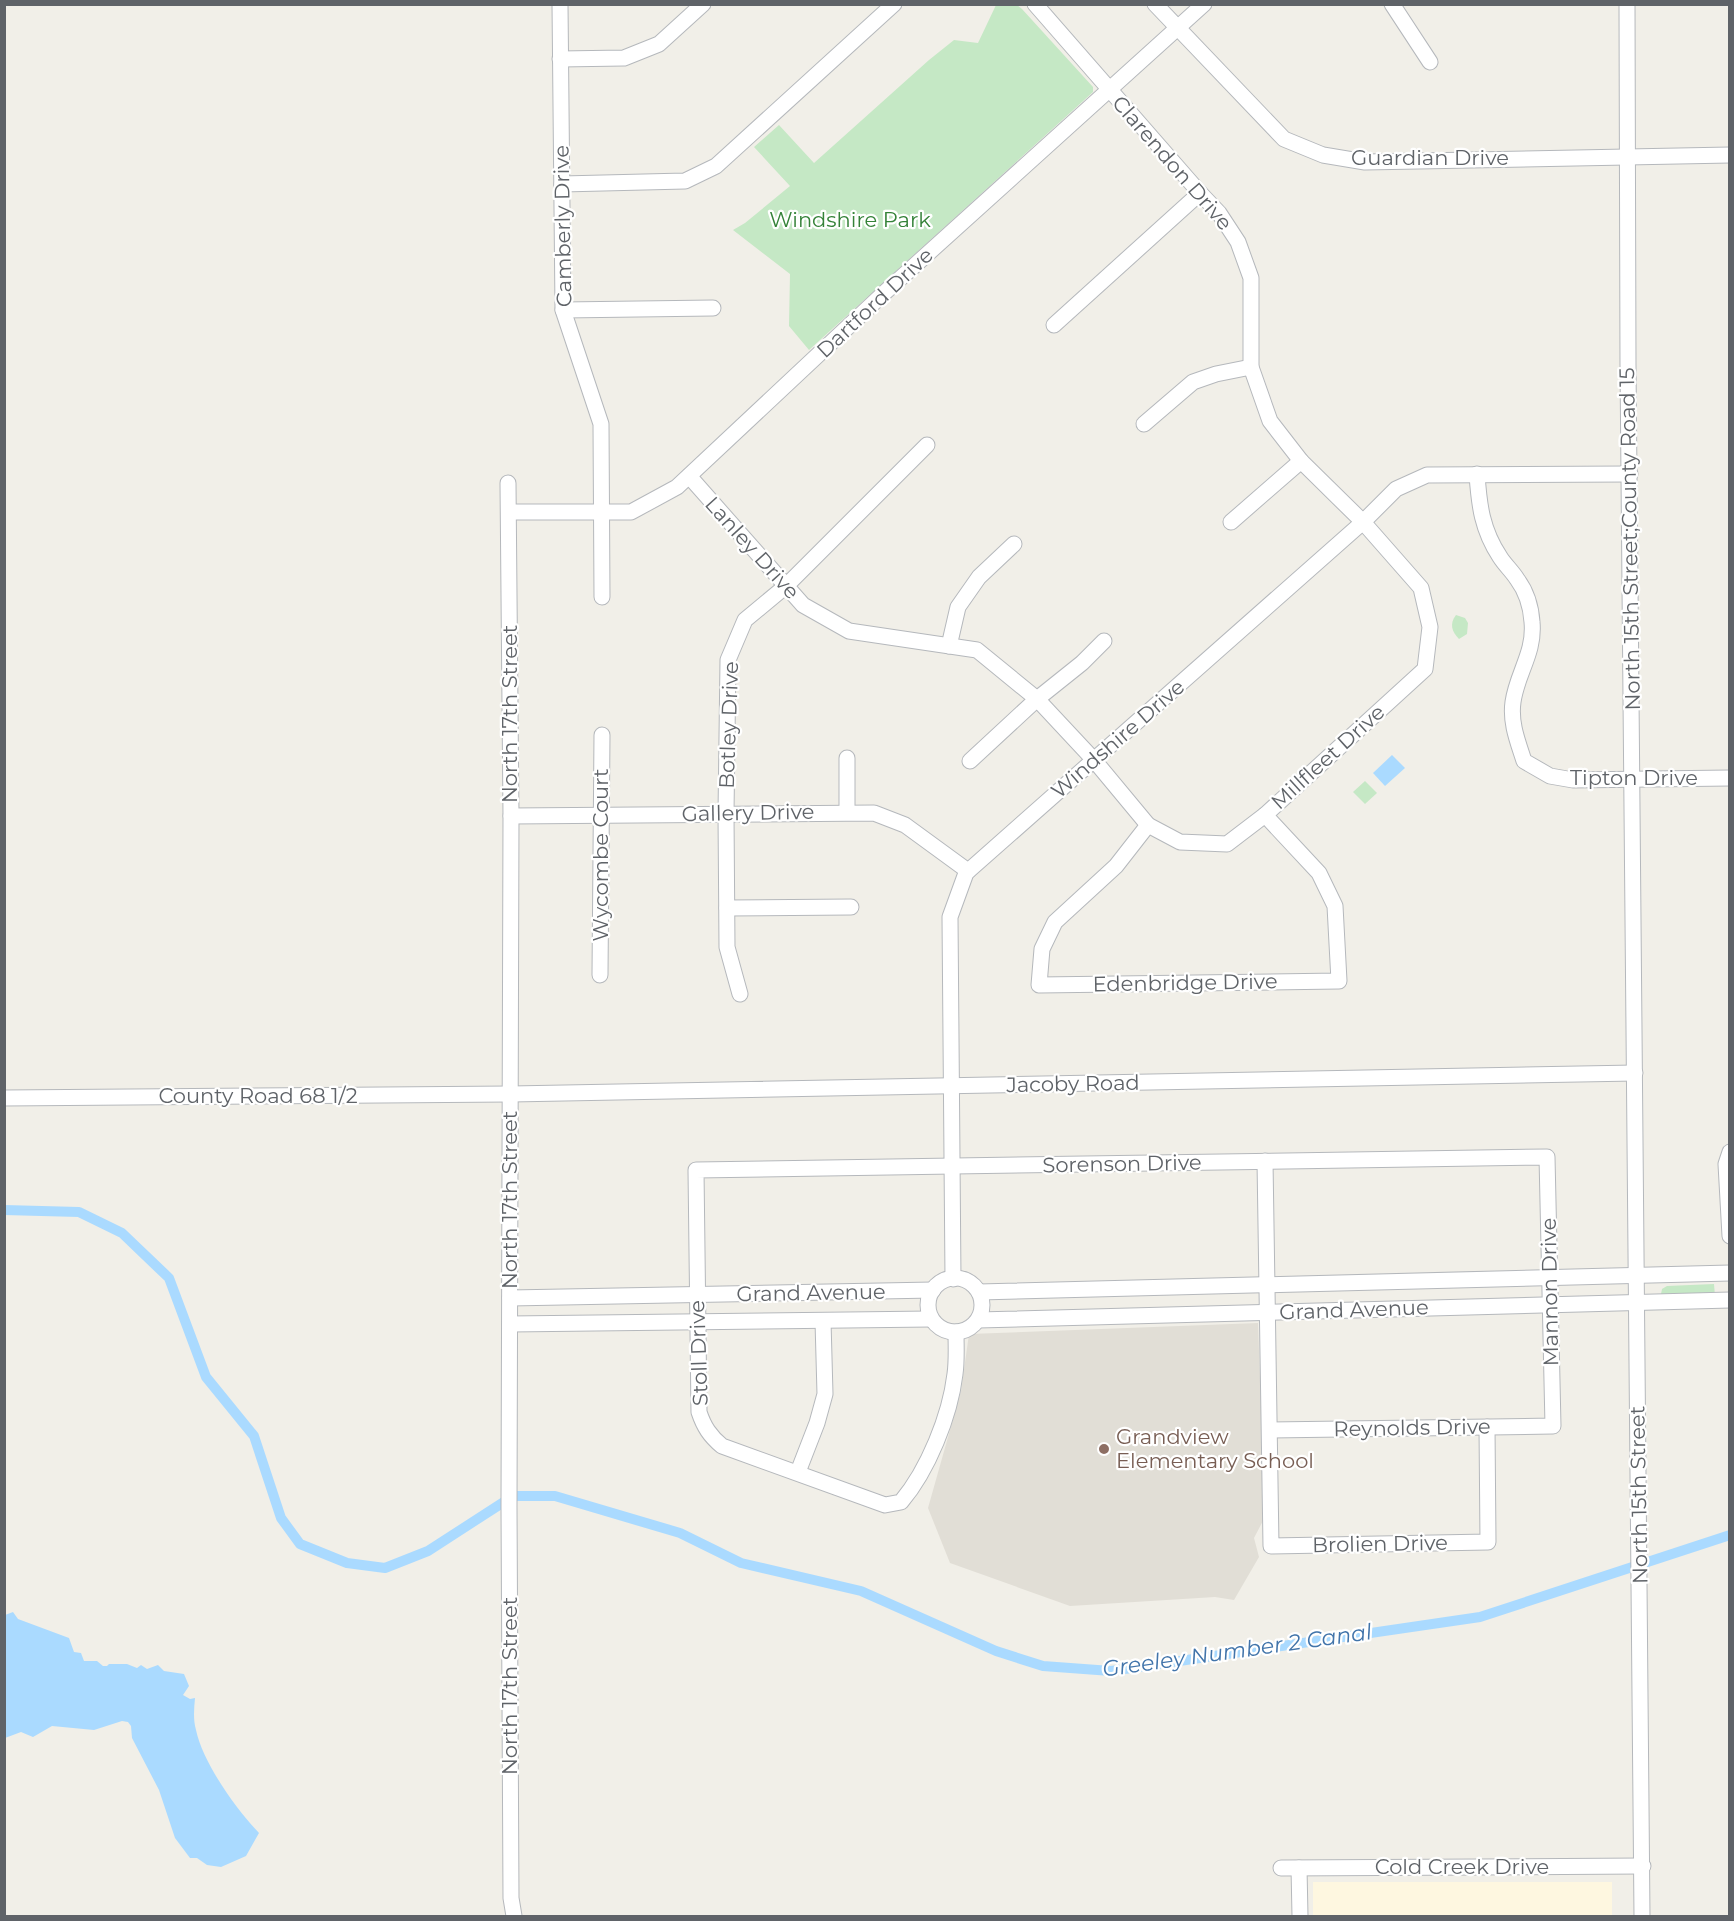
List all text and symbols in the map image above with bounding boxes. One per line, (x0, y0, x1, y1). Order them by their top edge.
street label: Clarendon Drive (1107, 90, 1238, 235)
street label: Camberly Drive (549, 145, 576, 307)
street label: Guardian Drive (1351, 145, 1509, 170)
park label: Windshire Park (769, 207, 931, 232)
street label: Dartford Drive (811, 242, 938, 363)
street label: North 15th Street;County Road 15 (1614, 367, 1645, 711)
street label: Lanley Drive (700, 491, 805, 604)
street label: North 17th Street (497, 625, 522, 803)
street label: Botley Drive (714, 661, 743, 789)
street label: Windshire Drive (1046, 674, 1189, 803)
street label: Millfleet Drive (1266, 699, 1390, 814)
street label: Tipton Drive (1570, 765, 1698, 790)
street label: Wycombe Court (588, 769, 613, 941)
street label: Gallery Drive (681, 799, 815, 826)
street label: Edenbridge Drive (1092, 968, 1278, 997)
street label: Jacoby Road (1005, 1070, 1140, 1097)
street label: County Road 68 1/2 (158, 1083, 358, 1108)
street label: North 17th Street (497, 1111, 522, 1289)
street label: Sorenson Drive (1042, 1150, 1202, 1177)
street label: Mannon Drive (1536, 1217, 1563, 1367)
street label: Grand Avenue (736, 1279, 886, 1306)
street label: Grand Avenue (1279, 1294, 1429, 1325)
street label: Stoll Drive (684, 1300, 713, 1406)
street label: North 15th Street (1624, 1406, 1653, 1584)
street label: Reynolds Drive (1333, 1414, 1491, 1441)
place label: Grandview Elementary School (1116, 1424, 1314, 1473)
marker: Grandview Elementary School (1097, 1442, 1111, 1456)
street label: Brolien Drive (1312, 1530, 1448, 1557)
street label: North 17th Street (497, 1597, 522, 1775)
water label: Greeley Number 2 Canal (1101, 1618, 1374, 1683)
street label: Cold Creek Drive (1375, 1854, 1549, 1879)

